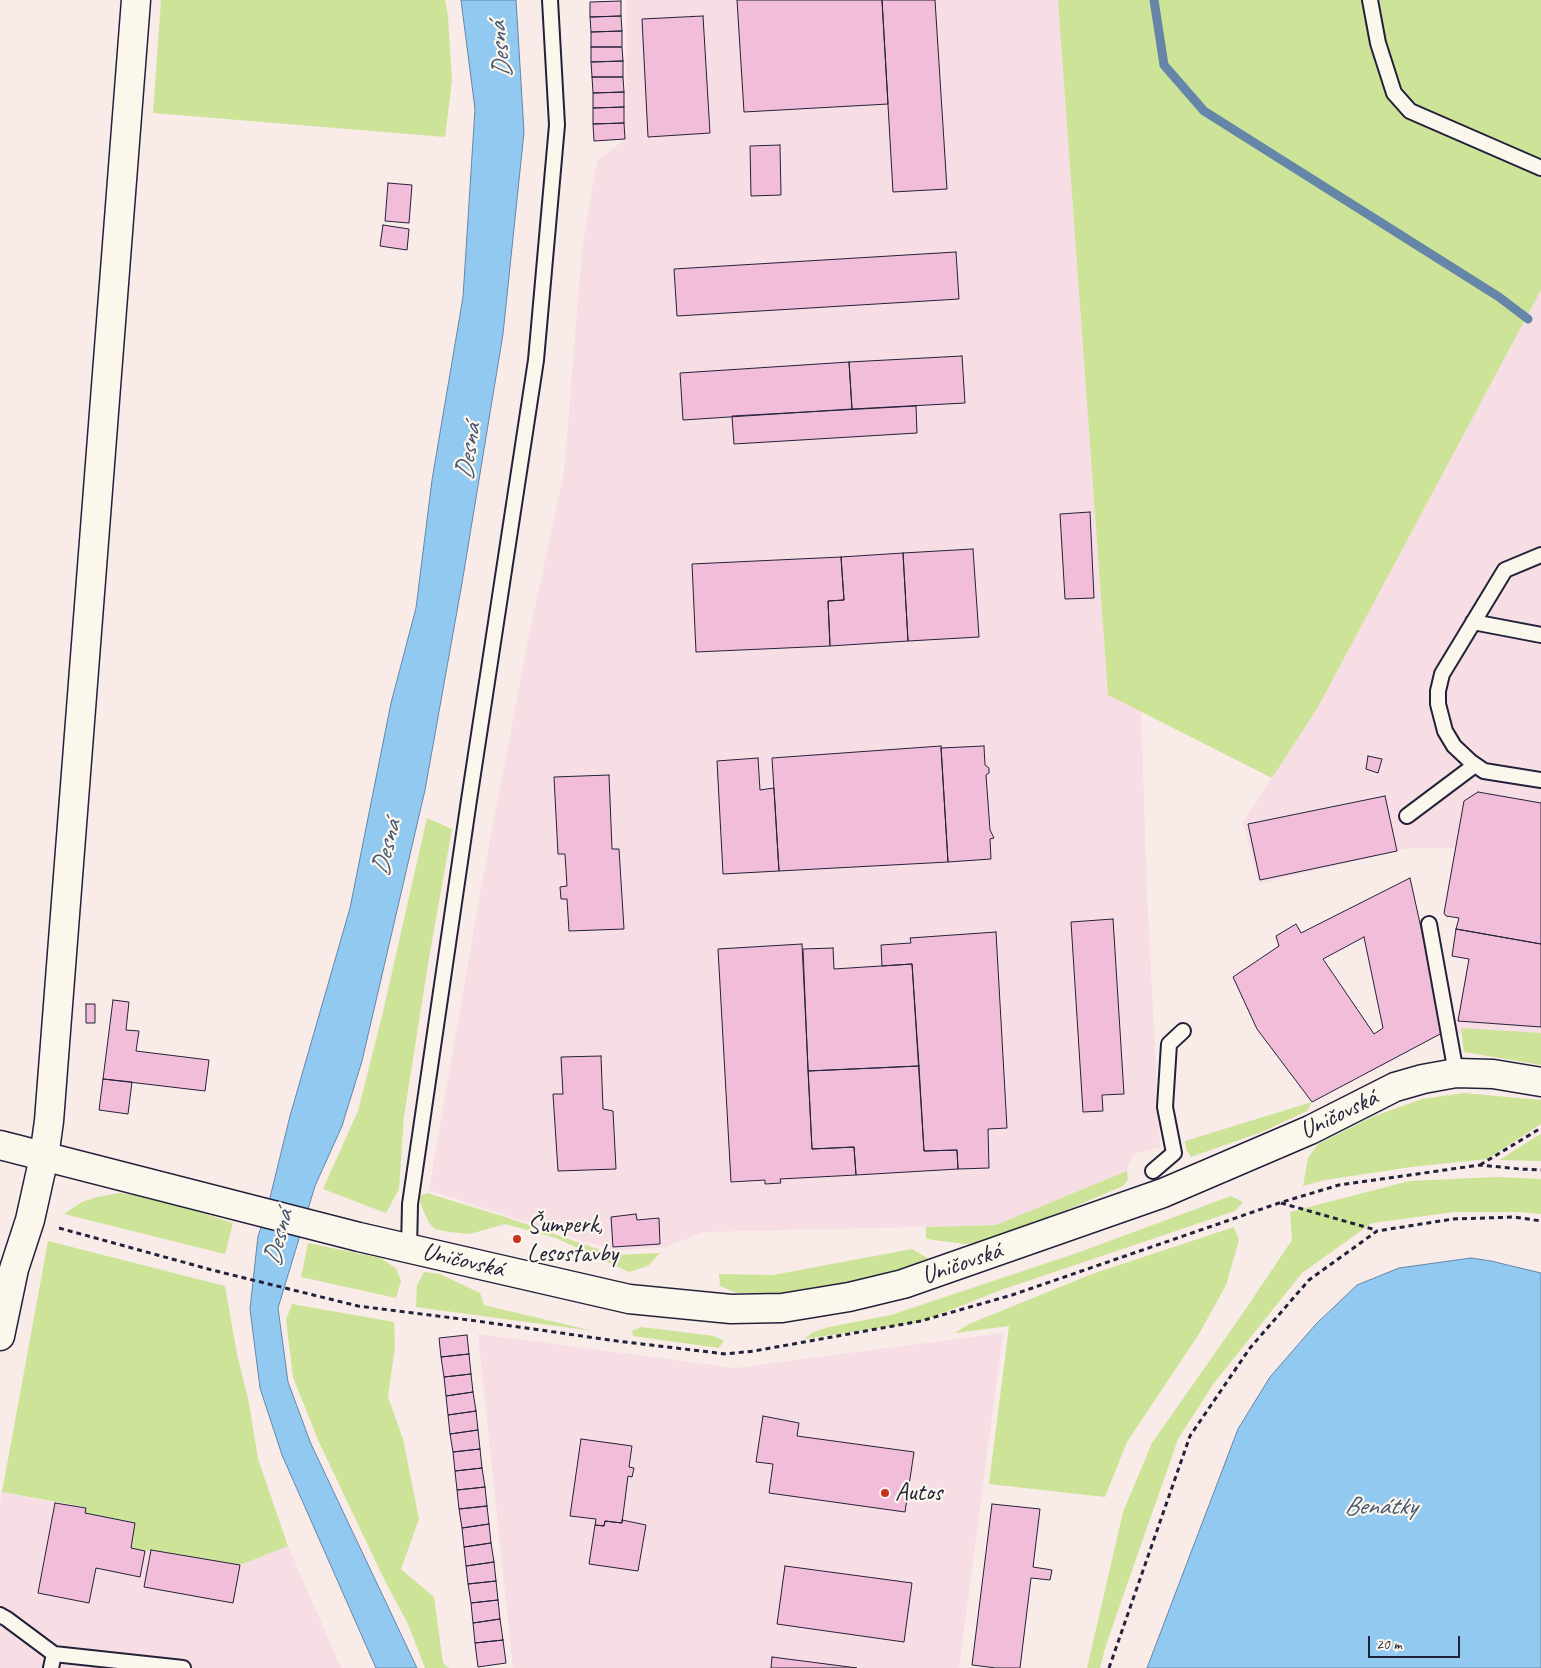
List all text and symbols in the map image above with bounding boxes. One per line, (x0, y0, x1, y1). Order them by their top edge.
water label: Desná (483, 21, 519, 79)
water label: Desná (449, 422, 489, 482)
water label: Desná (365, 817, 409, 879)
street label: Uničovská (1295, 1083, 1383, 1147)
water label: Desná (257, 1207, 301, 1269)
place label: Šumperk, Lesostavby (527, 1210, 618, 1269)
marker: Šumperk, Lesostavby (511, 1233, 523, 1245)
street label: Uničovská (918, 1236, 1006, 1292)
street label: Uničovská (419, 1237, 507, 1285)
place label: Autos (895, 1478, 942, 1508)
marker: Autos (879, 1487, 891, 1499)
water label: Benátky (1344, 1491, 1416, 1523)
scale bar (1371, 1626, 1464, 1658)
text: 20 m (1376, 1635, 1402, 1654)

